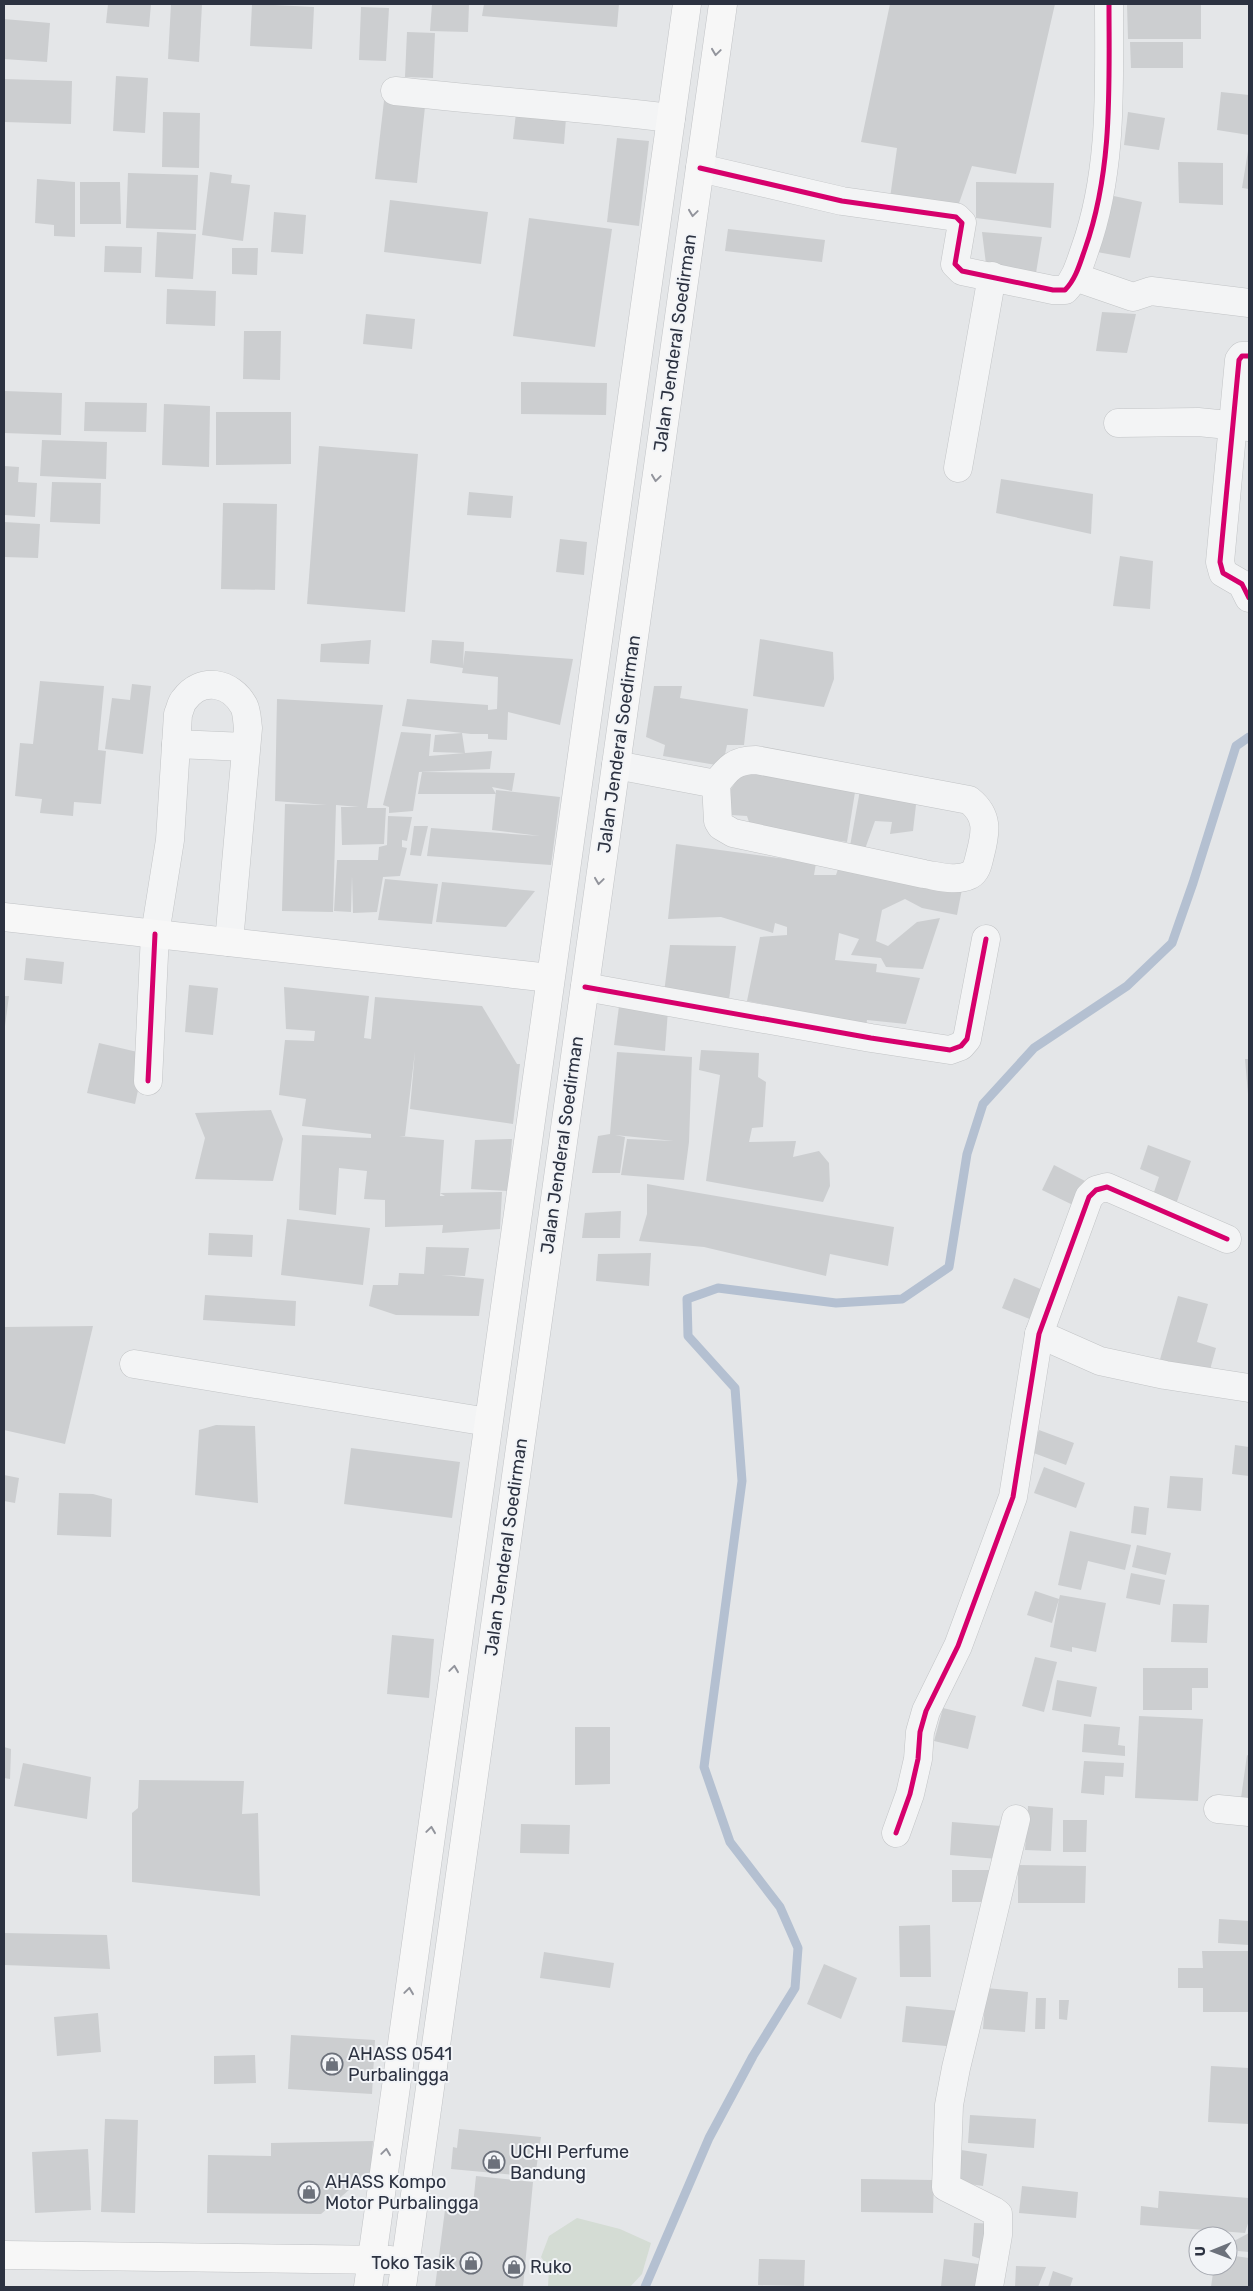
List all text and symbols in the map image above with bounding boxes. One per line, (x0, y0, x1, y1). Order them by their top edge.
one-way arrow (711, 48, 722, 56)
one-way arrow (689, 209, 699, 217)
street label: Jalan Jenderal Soedirman (649, 233, 701, 453)
one-way arrow (651, 474, 662, 482)
street label: Jalan Jenderal Soedirman (593, 634, 645, 854)
one-way arrow (595, 877, 605, 886)
street label: Jalan Jenderal Soedirman (536, 1035, 588, 1255)
street label: Jalan Jenderal Soedirman (480, 1437, 532, 1657)
one-way arrow (448, 1665, 458, 1674)
one-way arrow (425, 1826, 436, 1834)
one-way arrow (403, 1987, 414, 1995)
place label: AHASS 0541 Purbalingga (348, 2043, 452, 2086)
shop icon: AHASS 0541 Purbalingga (320, 2052, 344, 2076)
place label: UCHI Perfume Bandung (510, 2141, 629, 2184)
one-way arrow (380, 2148, 391, 2156)
shop icon: UCHI Perfume Bandung (482, 2150, 506, 2174)
place label: AHASS Kompo Motor Purbalingga (325, 2171, 479, 2214)
shop icon: AHASS Kompo Motor Purbalingga (297, 2180, 321, 2204)
north arrow (1188, 2226, 1238, 2276)
text: U (1192, 2246, 1209, 2256)
shop icon: Toko Tasik (459, 2251, 483, 2275)
place label: Toko Tasik (371, 2252, 456, 2274)
shop icon: Ruko (502, 2255, 526, 2279)
place label: Ruko (530, 2256, 572, 2278)

